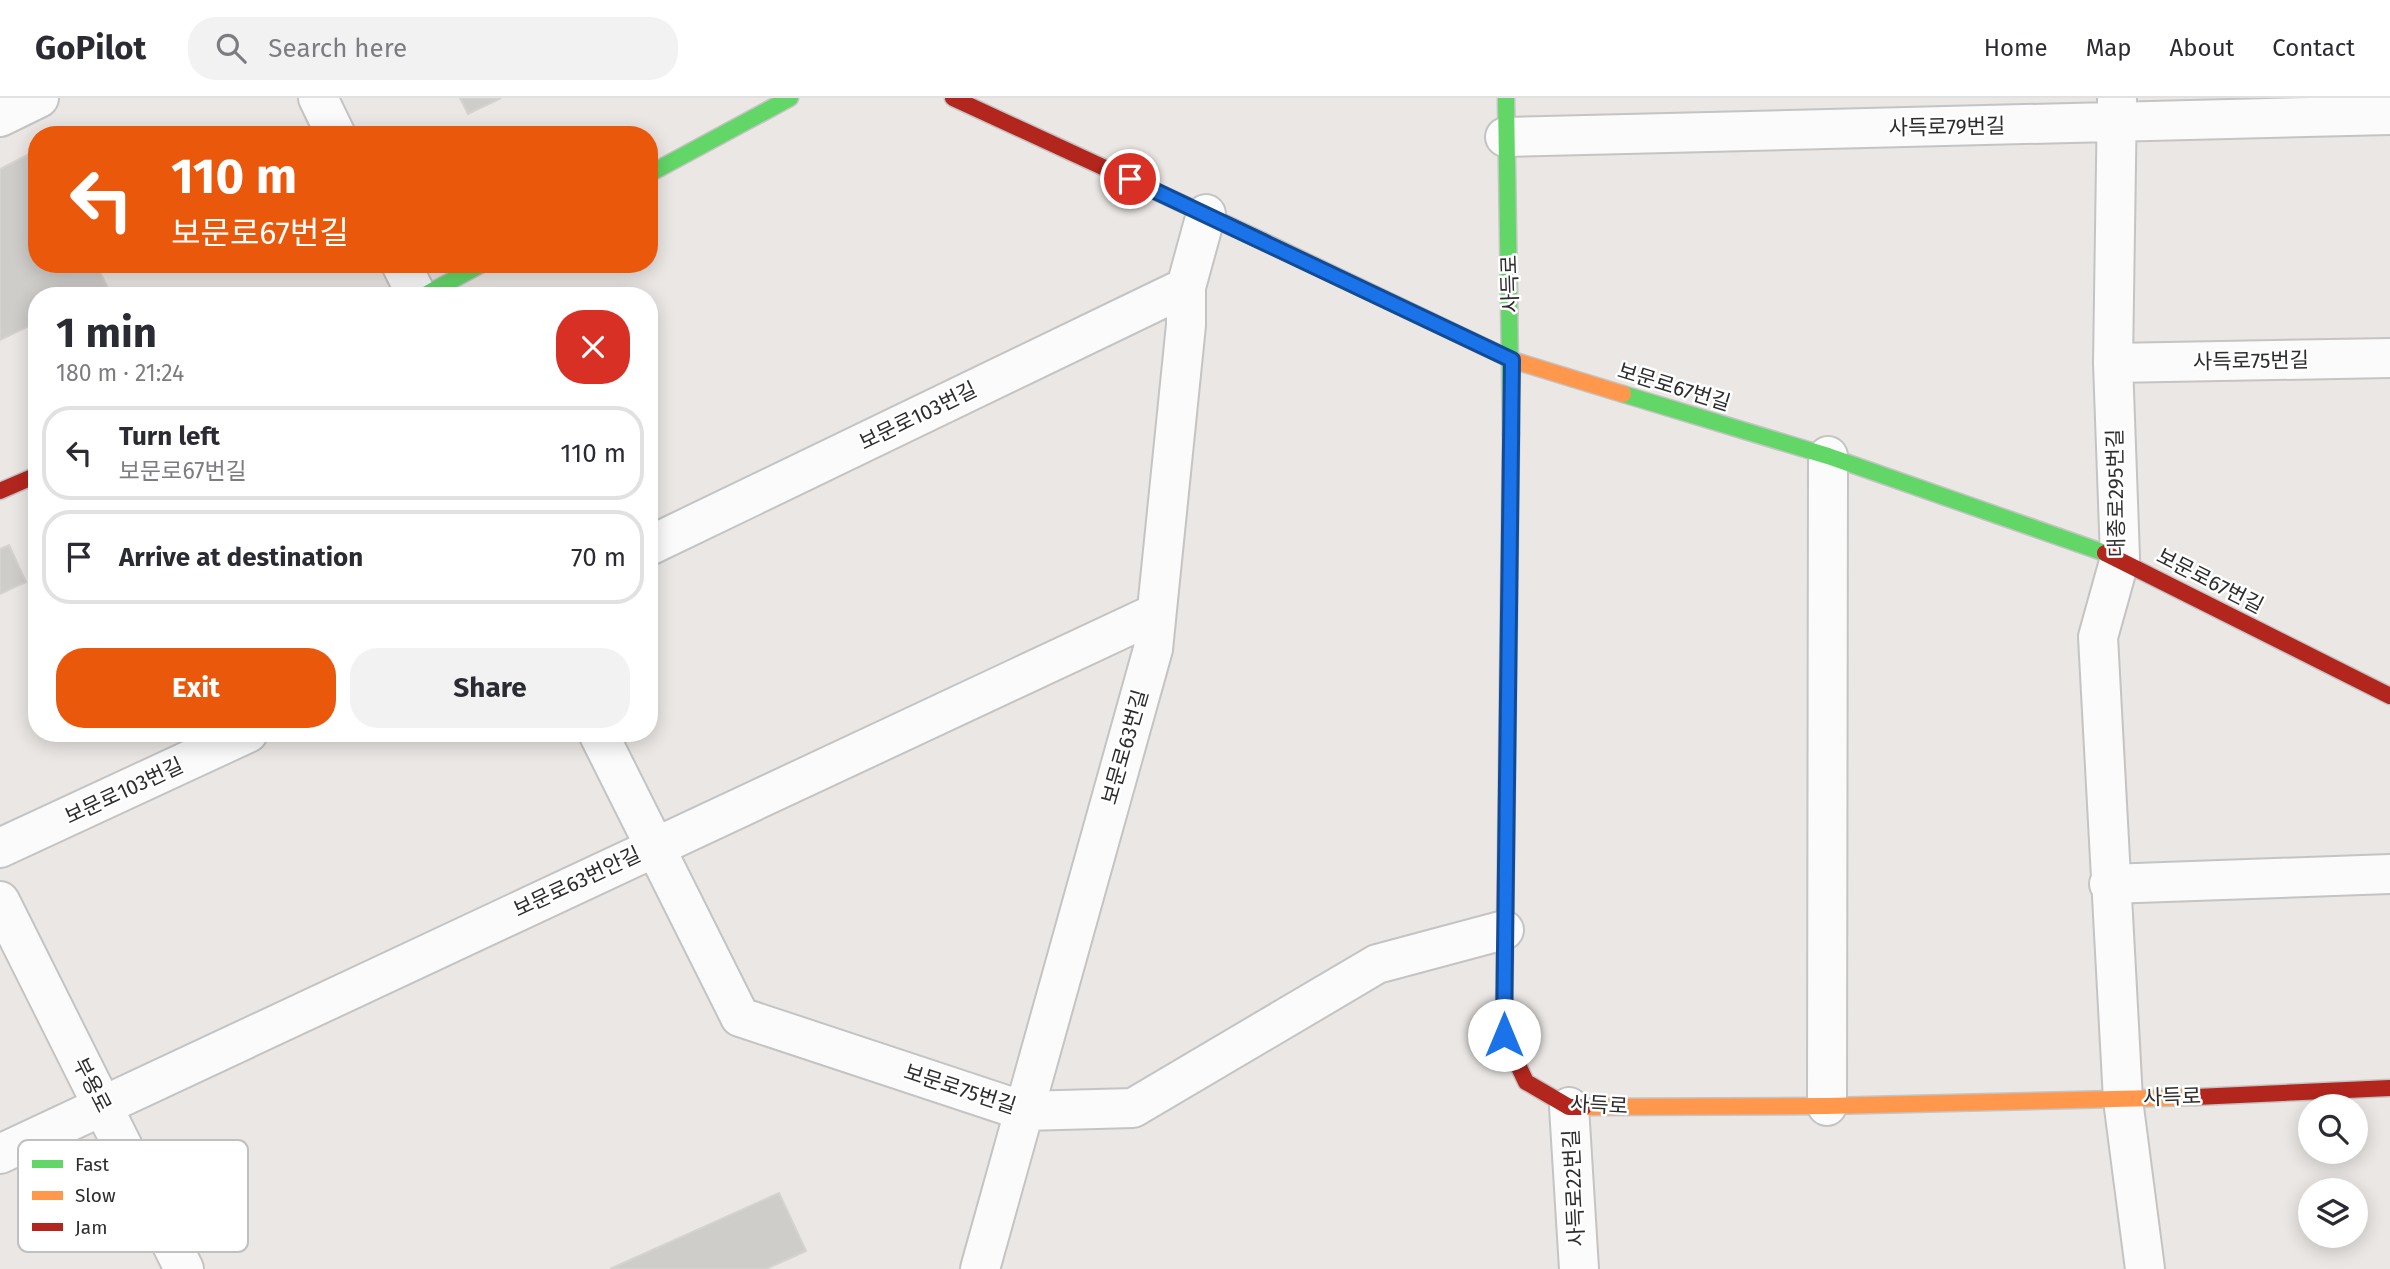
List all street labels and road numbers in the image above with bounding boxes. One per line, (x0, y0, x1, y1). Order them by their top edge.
street label: 사득로79번길 (1888, 113, 2006, 141)
street label: 사득로 (1496, 255, 1524, 313)
street label: 사득로75번길 (2193, 347, 2309, 375)
street label: 보문로67번길 (1614, 358, 1734, 416)
street label: 보문로103번길 (855, 376, 981, 456)
street label: 대종로295번길 (2102, 429, 2130, 557)
street label: 보문로67번길 (2152, 543, 2268, 619)
street label: 보문로63번길 (1096, 687, 1154, 807)
street label: 보문로103번길 (61, 752, 187, 830)
street label: 보문로63번안길 (509, 841, 645, 923)
street label: 부용로 (67, 1053, 117, 1117)
street label: 보문로75번길 (901, 1059, 1019, 1119)
street label: 사득로 (2143, 1083, 2201, 1111)
street label: 사득로 (1569, 1091, 1629, 1119)
street label: 사득로22번길 (1558, 1129, 1590, 1247)

